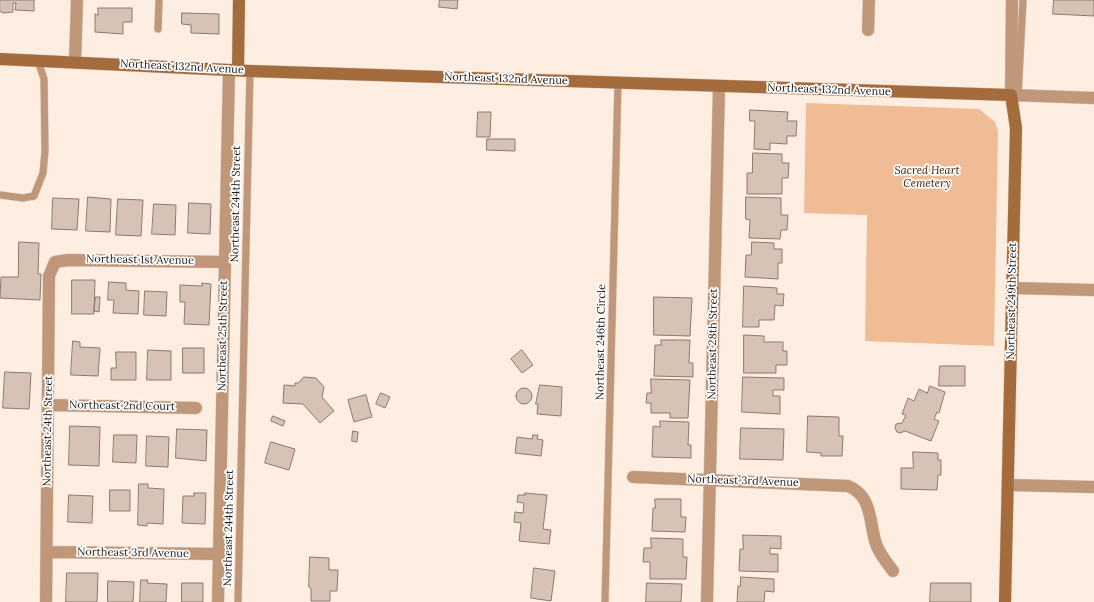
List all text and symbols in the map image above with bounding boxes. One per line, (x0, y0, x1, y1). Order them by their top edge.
street label: Northeast 132nd Avenue (120, 57, 244, 77)
street label: Northeast 132nd Avenue (444, 70, 568, 88)
street label: Northeast 132nd Avenue (767, 81, 891, 99)
street label: Northeast 244th Street (228, 146, 244, 262)
park label: Sacred Heart Cemetery (894, 164, 960, 190)
street label: Northeast 249th Street (1004, 242, 1020, 360)
street label: Northeast 1st Avenue (86, 252, 194, 268)
street label: Northeast 25th Street (215, 280, 231, 392)
street label: Northeast 246th Circle (593, 284, 609, 400)
street label: Northeast 28th Street (705, 288, 721, 400)
street label: Northeast 24th Street (40, 375, 56, 487)
street label: Northeast 2nd Court (69, 398, 175, 414)
street label: Northeast 244th Street (221, 470, 237, 586)
street label: Northeast 3rd Avenue (687, 472, 799, 490)
street label: Northeast 3rd Avenue (77, 545, 189, 561)

